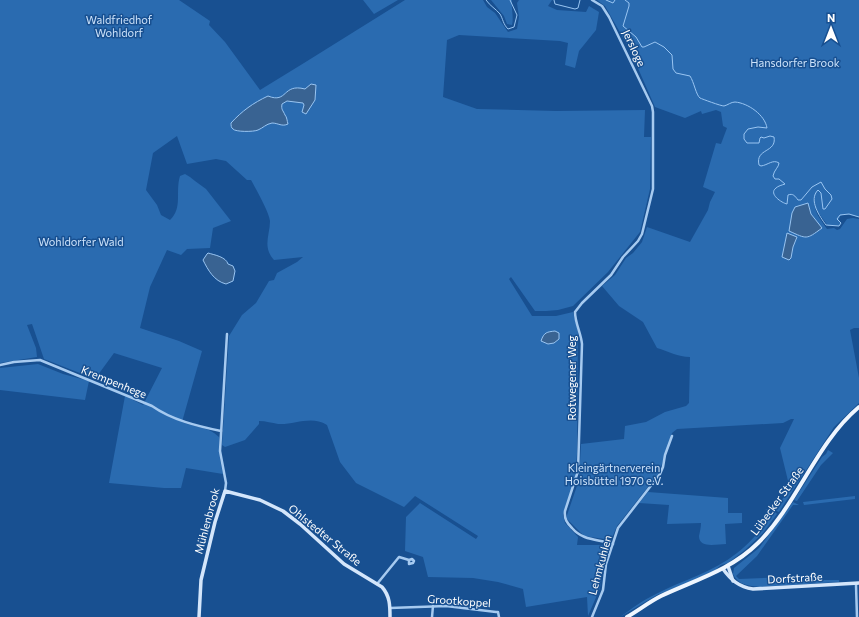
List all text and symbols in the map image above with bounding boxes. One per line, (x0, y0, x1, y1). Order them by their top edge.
north arrow (811, 8, 851, 48)
text: N (827, 11, 835, 24)
park label: Waldfriedhof Wohldorf (86, 13, 153, 39)
street label: Jersloge (619, 27, 649, 69)
park label: Hansdorfer Brook (750, 56, 840, 69)
park label: Wohldorfer Wald (38, 235, 124, 248)
street label: Rotwegener Weg (565, 336, 578, 420)
street label: Krempenhege (80, 363, 149, 401)
park label: Kleingärtnerverein Hoisbüttel 1970 e.V. (565, 461, 664, 487)
street label: Lübecker Straße (747, 464, 806, 538)
street label: Mühlenbrook (191, 486, 222, 555)
street label: Ohlstedter Straße (286, 501, 364, 568)
street label: Lehmkuhlen (585, 534, 614, 596)
street label: Dorfstraße (767, 570, 823, 585)
street label: Grootkoppel (427, 592, 491, 609)

